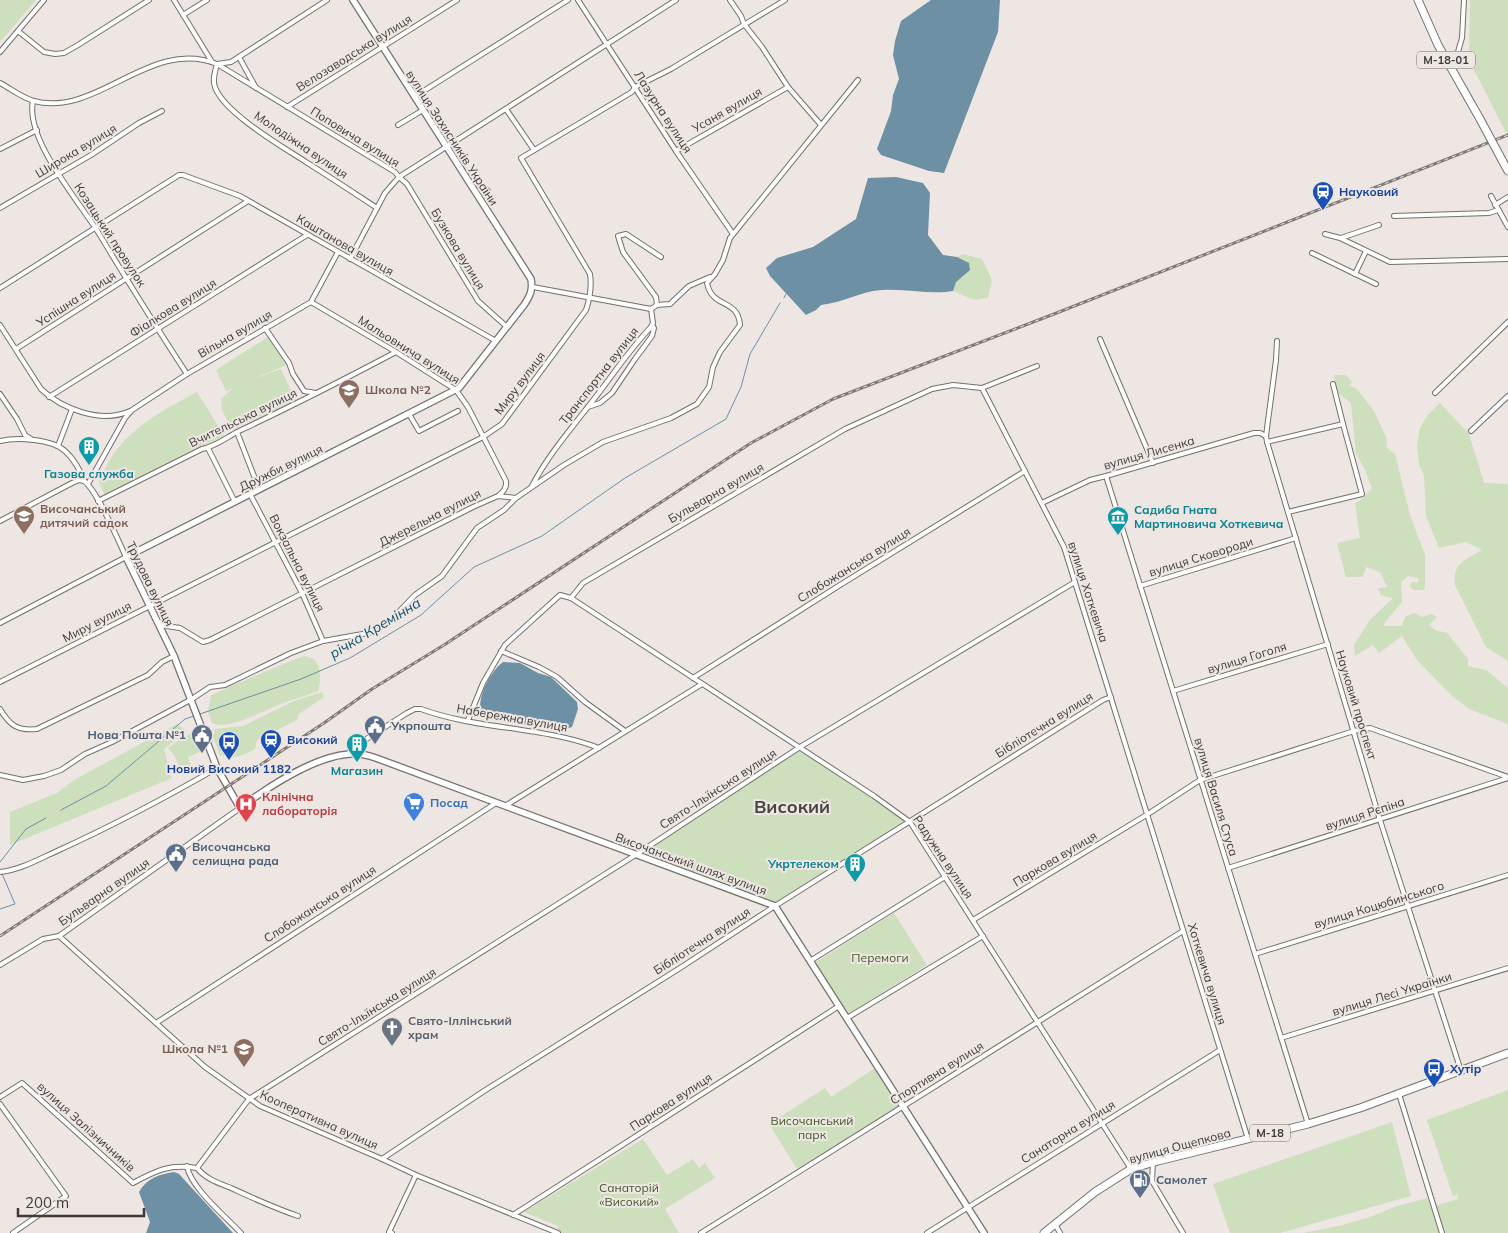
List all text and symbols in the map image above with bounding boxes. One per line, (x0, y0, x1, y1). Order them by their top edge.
street label: Велозаводська вулиця (293, 11, 414, 94)
road number: М-18-01 (1417, 52, 1475, 68)
street label: вулиця Захисників України (403, 67, 502, 208)
street label: Лазурна вулиця (631, 68, 696, 156)
street label: Усаня вулиця (688, 83, 764, 136)
street label: Поповича вулиця (308, 103, 403, 170)
street label: Молодіжна вулиця (252, 108, 351, 181)
street label: Широка вулиця (32, 120, 119, 181)
street label: Козацький провулок (71, 180, 150, 290)
station icon: Науковий (1311, 180, 1335, 211)
place label: Науковий (1339, 184, 1398, 199)
street label: Бузкова вулиця (428, 205, 489, 292)
street label: Каштанова вулиця (294, 211, 397, 279)
street label: Успішна вулиця (32, 267, 118, 330)
street label: Фіалкова вулиця (127, 275, 219, 340)
street label: Вільна вулиця (195, 306, 275, 361)
street label: Мальовнича вулиця (356, 312, 463, 387)
street label: Транспортна вулиця (556, 324, 641, 427)
street label: Миру вулиця (491, 348, 548, 417)
school or university icon: Школа №2 (337, 378, 361, 409)
place label: Школа №2 (365, 382, 431, 397)
street label: Вчительська вулиця (186, 385, 299, 450)
street label: вулиця Лисенка (1102, 432, 1196, 473)
building icon: Газова служба (77, 435, 101, 466)
street label: Дружби вулиця (236, 441, 325, 494)
street label: Бульварна вулиця (665, 459, 766, 526)
place label: Газова служба (44, 466, 134, 481)
street label: Джерельна вулиця (376, 485, 483, 550)
place label: Височанський дитячий садок (40, 501, 128, 530)
place label: Садиба Гната Мартиновича Хоткевича (1134, 502, 1283, 531)
school or university icon: Височанський дитячий садок (12, 504, 36, 535)
museum icon: Садиба Гната Мартиновича Хоткевича (1106, 505, 1130, 536)
street label: Вокзальна вулиця (266, 512, 328, 614)
street label: Слобожанська вулиця (794, 524, 913, 606)
street label: вулиця Сковороди (1147, 534, 1255, 579)
street label: Трудова вулиця (123, 539, 177, 629)
street label: вулиця Хоткевича (1065, 539, 1112, 644)
water label: річка Кремінна (326, 593, 424, 662)
street label: Миру вулиця (60, 598, 134, 645)
street label: вулиця Гоголя (1205, 638, 1288, 677)
street label: Науковий проспект (1333, 648, 1380, 762)
street label: Бібліотечна вулиця (992, 688, 1095, 761)
street label: Набережна вулиця (455, 700, 569, 735)
public building icon: Укрпошта (363, 714, 387, 745)
place label: Укрпошта (390, 718, 451, 733)
public building icon: Нова Пошта №1 (190, 723, 214, 754)
place label: Нова Пошта №1 (88, 727, 186, 742)
station icon: Високий (259, 728, 283, 759)
bus stop icon: Новий Високий 1182 (217, 730, 241, 761)
place label: Високий (287, 732, 338, 747)
building icon: Магазин (345, 732, 369, 763)
street label: вулиця Василя Стуса (1191, 736, 1242, 858)
street label: Свято-Ільїнська вулиця (656, 745, 779, 832)
place label: Новий Високий 1182 (167, 761, 291, 776)
place label: Магазин (331, 763, 383, 778)
place label: Клінічна лабораторія (262, 789, 337, 818)
supermarket icon: Посад (402, 791, 426, 822)
hospital icon: Клінічна лабораторія (234, 792, 258, 823)
street label: вулиця Рєпіна (1323, 794, 1406, 833)
place label: Посад (430, 795, 468, 810)
district label: Високий (754, 795, 830, 818)
street label: Радужна вулиця (910, 812, 977, 901)
street label: Паркова вулиця (1010, 828, 1099, 890)
street label: Височанський шлях вулиця (613, 829, 769, 898)
place label: Височанська селищна рада (192, 839, 279, 868)
public building icon: Височанська селищна рада (164, 842, 188, 873)
building icon: Укртелеком (843, 852, 867, 883)
street label: Бульварна вулиця (55, 855, 152, 929)
place label: Укртелеком (767, 856, 839, 871)
street label: Слобожанська вулиця (261, 862, 379, 946)
street label: вулиця Коцюбинського (1312, 878, 1446, 931)
street label: Бібліотечна вулиця (651, 904, 753, 977)
street label: Хоткевича вулиця (1185, 921, 1230, 1026)
park label: Перемоги (851, 950, 909, 965)
street label: Свято-Ільїнська вулиця (315, 964, 439, 1049)
street label: вулиця Лесі Українки (1330, 968, 1453, 1019)
place label: Свято-Іллінський храм (407, 1013, 512, 1042)
church icon: Свято-Іллінський храм (380, 1016, 404, 1047)
school or university icon: Школа №1 (232, 1037, 256, 1068)
street label: Спортивна вулиця (887, 1038, 986, 1107)
place label: Школа №1 (162, 1041, 228, 1056)
bus stop icon: Хутір (1422, 1057, 1446, 1088)
place label: Хутір (1449, 1061, 1482, 1076)
street label: Паркова вулиця (627, 1069, 715, 1134)
street label: вулиця Залізничників (34, 1079, 139, 1175)
street label: Кооперативна вулиця (258, 1087, 381, 1152)
street label: Санаторна вулиця (1018, 1097, 1118, 1167)
park label: Височанський парк (771, 1113, 853, 1142)
road number: М-18 (1250, 1124, 1290, 1142)
street label: вулиця Ощепкова (1127, 1125, 1232, 1166)
fuel station icon: Самолет (1128, 1168, 1152, 1199)
place label: Самолет (1156, 1172, 1207, 1187)
park label: Санаторій «Високий» (599, 1180, 660, 1209)
scale bar (18, 1186, 144, 1218)
text: 200 m (25, 1193, 69, 1212)

